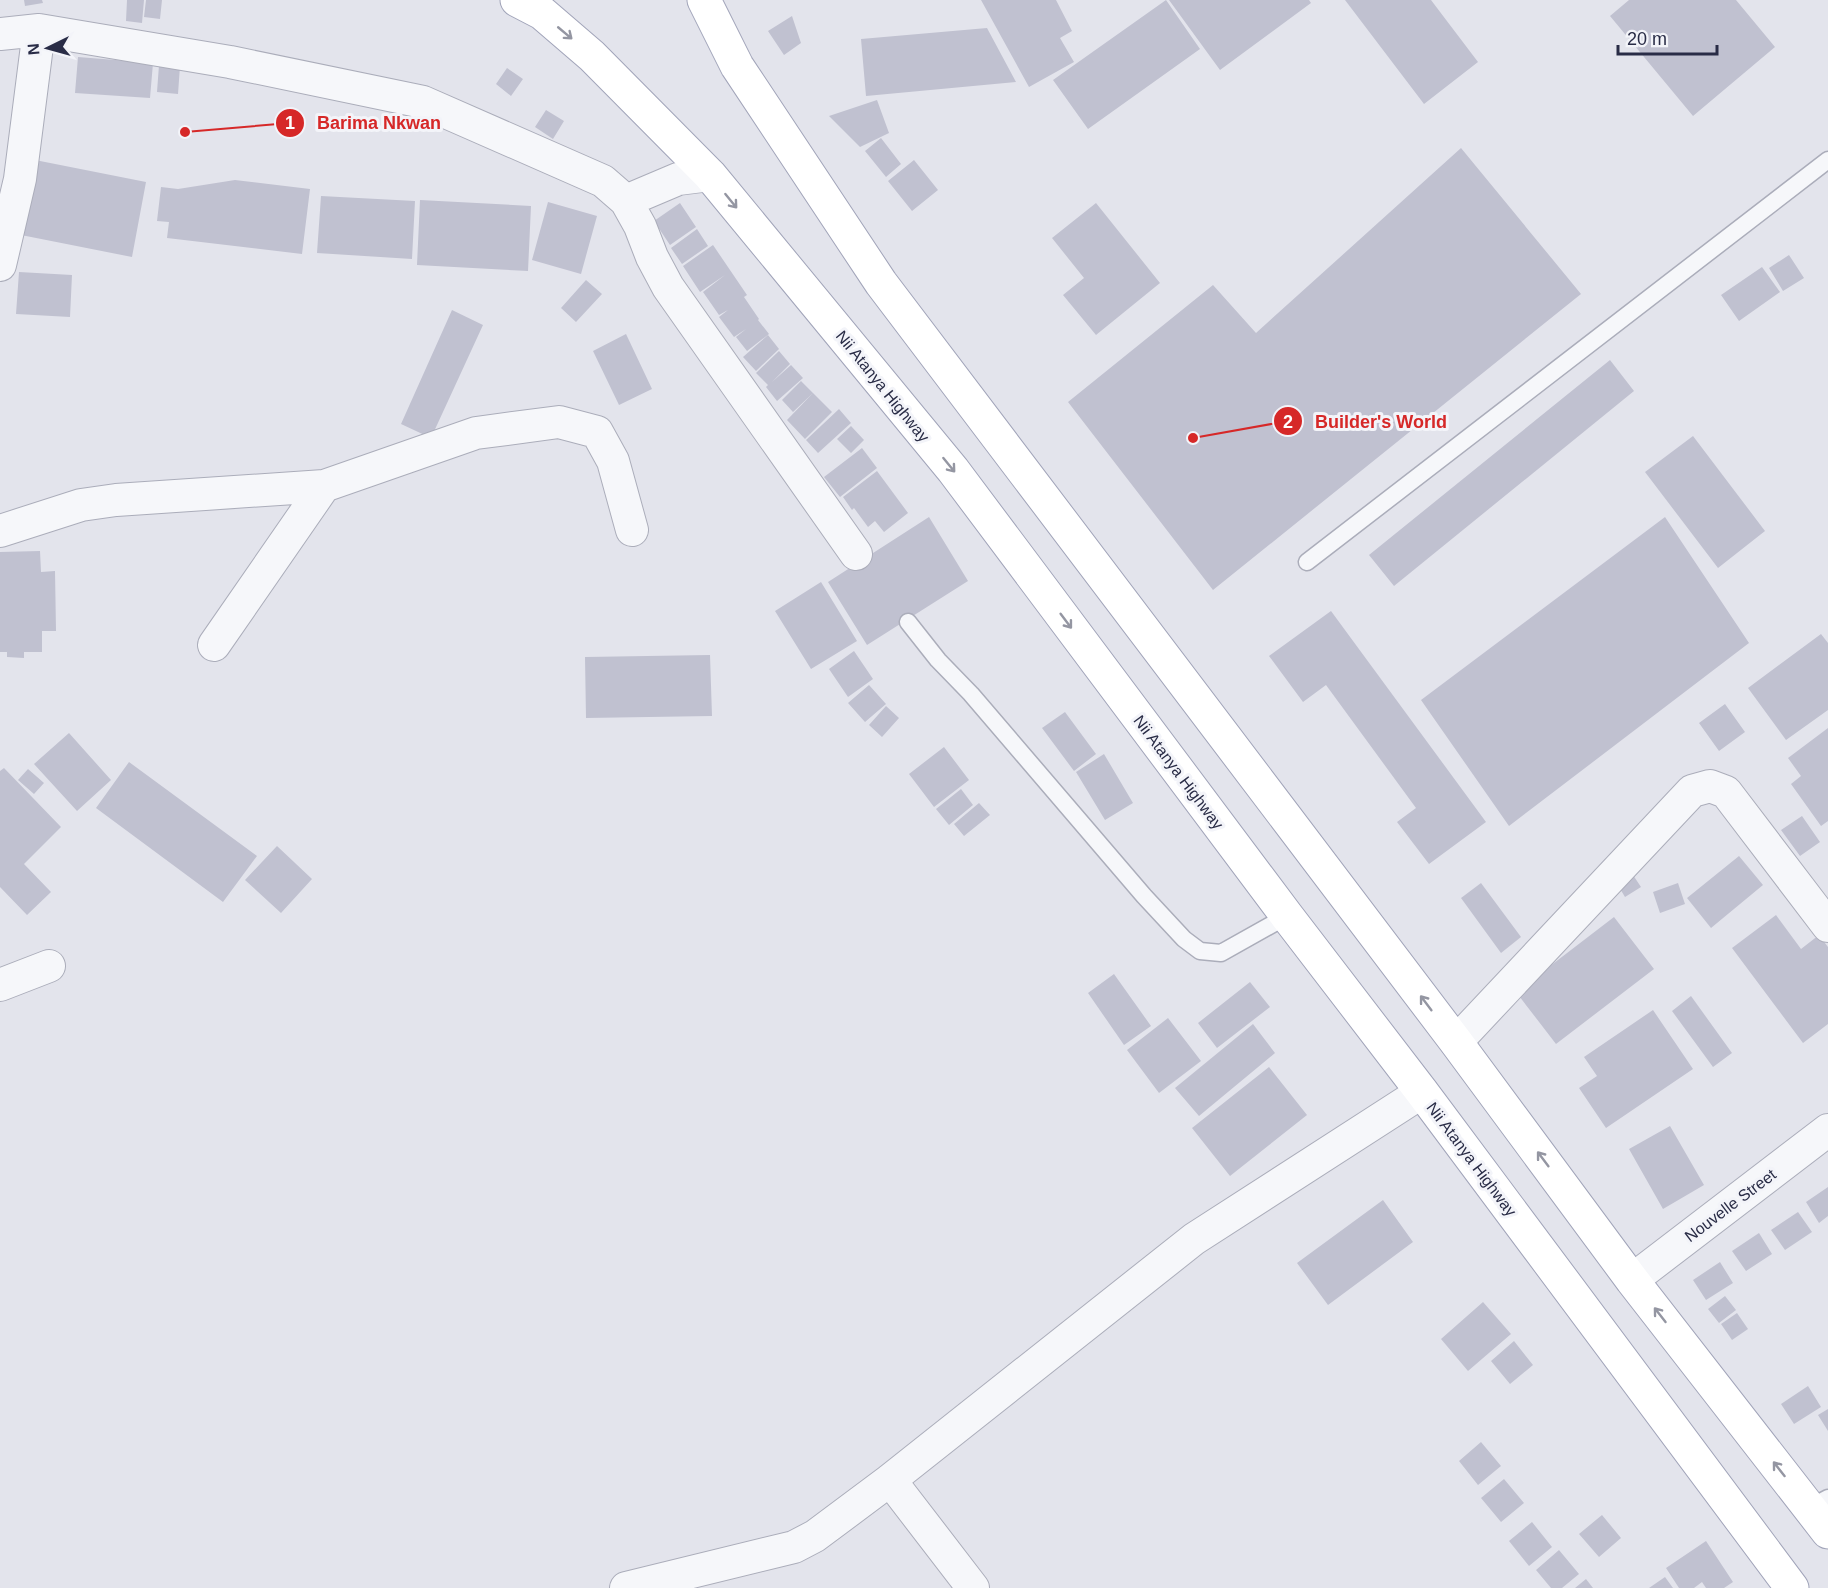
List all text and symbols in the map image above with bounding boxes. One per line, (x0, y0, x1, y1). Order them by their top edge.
north arrow (18, 18, 78, 78)
scale bar (1618, 18, 1717, 56)
one-way arrow (557, 26, 572, 40)
text: 20 m (1627, 29, 1667, 49)
text: N (25, 43, 43, 56)
callout: Barima Nkwan (275, 105, 453, 141)
text: 1 (285, 113, 295, 133)
text: Barima Nkwan (317, 113, 441, 133)
one-way arrow (725, 193, 738, 209)
street label: Nii Atanya Highway (833, 327, 933, 445)
callout: Builder's World (1273, 403, 1459, 439)
text: 2 (1283, 412, 1293, 432)
text: Builder's World (1315, 412, 1447, 432)
one-way arrow (942, 457, 955, 473)
one-way arrow (1059, 613, 1072, 629)
street label: Nii Atanya Highway (1130, 712, 1227, 832)
one-way arrow (1420, 995, 1433, 1011)
street label: Nii Atanya Highway (1423, 1099, 1520, 1219)
one-way arrow (1537, 1152, 1549, 1168)
street label: Nouvelle Street (1682, 1165, 1780, 1245)
one-way arrow (1653, 1308, 1666, 1324)
one-way arrow (1773, 1462, 1786, 1478)

